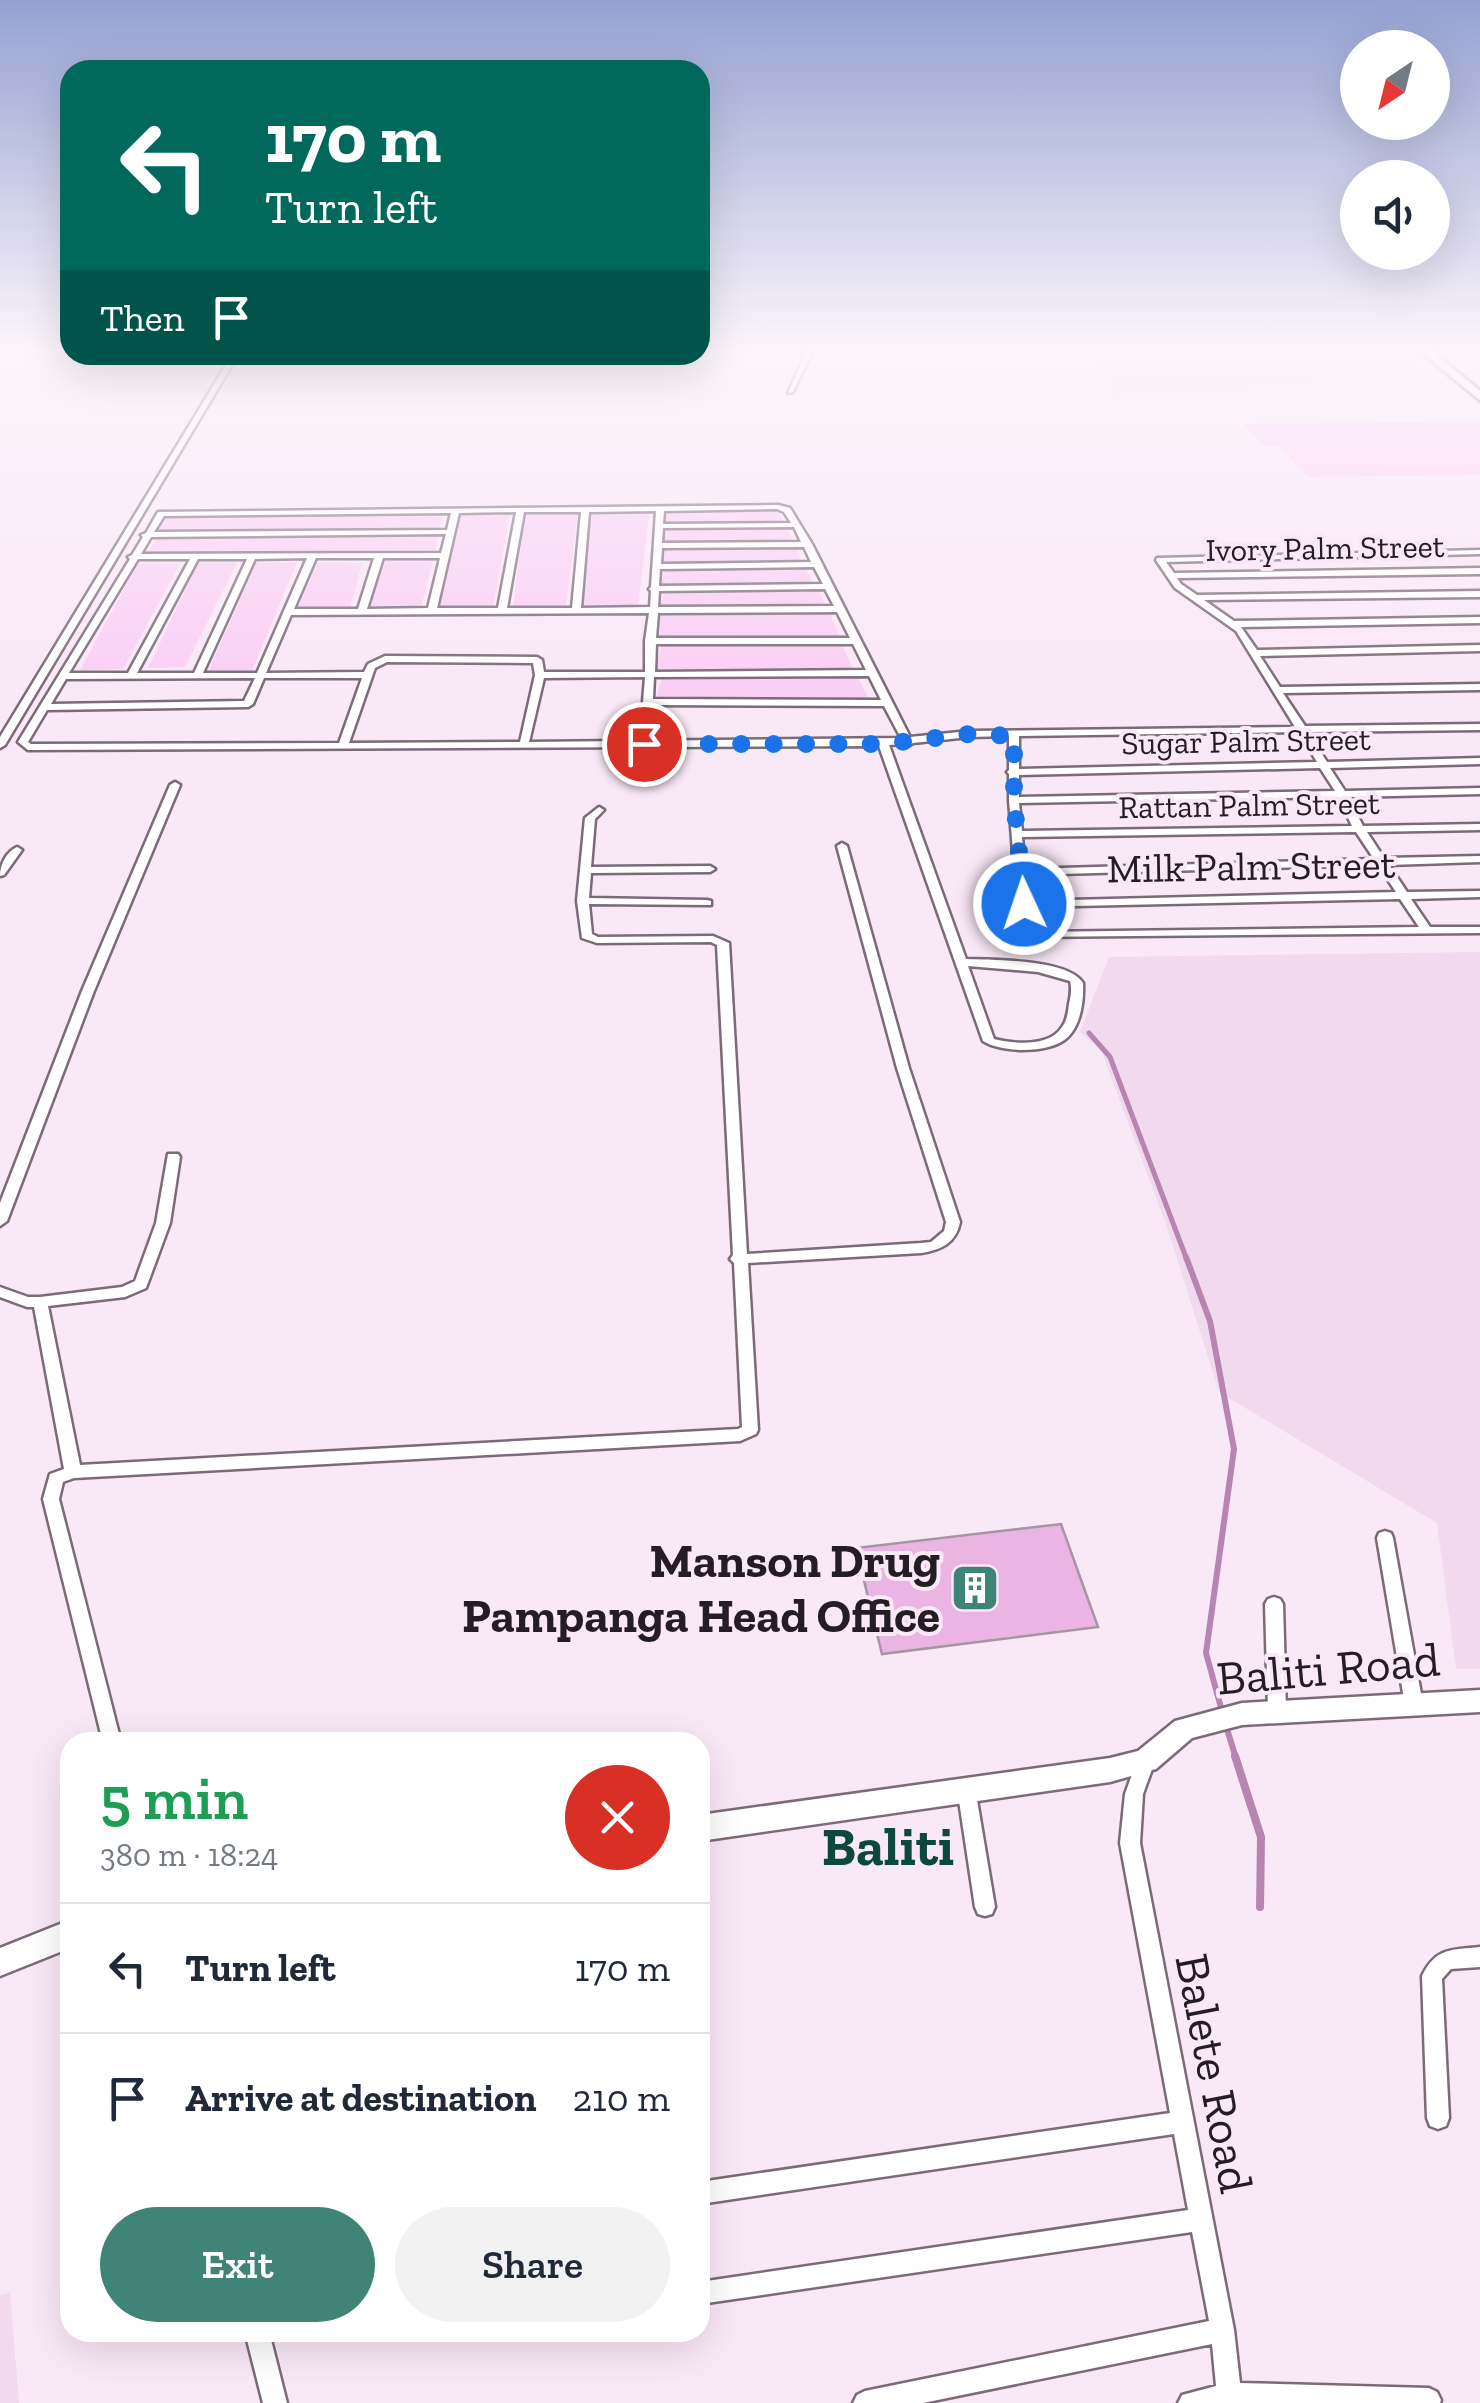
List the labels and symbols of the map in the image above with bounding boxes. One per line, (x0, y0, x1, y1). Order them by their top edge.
north arrow (1340, 30, 1450, 140)
street label: Ivory Palm Street (1205, 527, 1445, 569)
pin (602, 702, 687, 787)
street label: Sugar Palm Street (1121, 720, 1371, 762)
street label: Rattan Palm Street (1118, 784, 1380, 826)
street label: Milk Palm Street (1106, 839, 1396, 893)
position arrow (972, 852, 1076, 956)
place label: Manson Drug Pampanga Head Office (462, 1532, 940, 1644)
building icon: Manson Drug Pampanga Head Office (949, 1562, 1001, 1614)
street label: Baliti Road (1214, 1630, 1442, 1707)
district label: Baliti (822, 1813, 954, 1879)
street label: Balete Road (1163, 1949, 1266, 2197)

